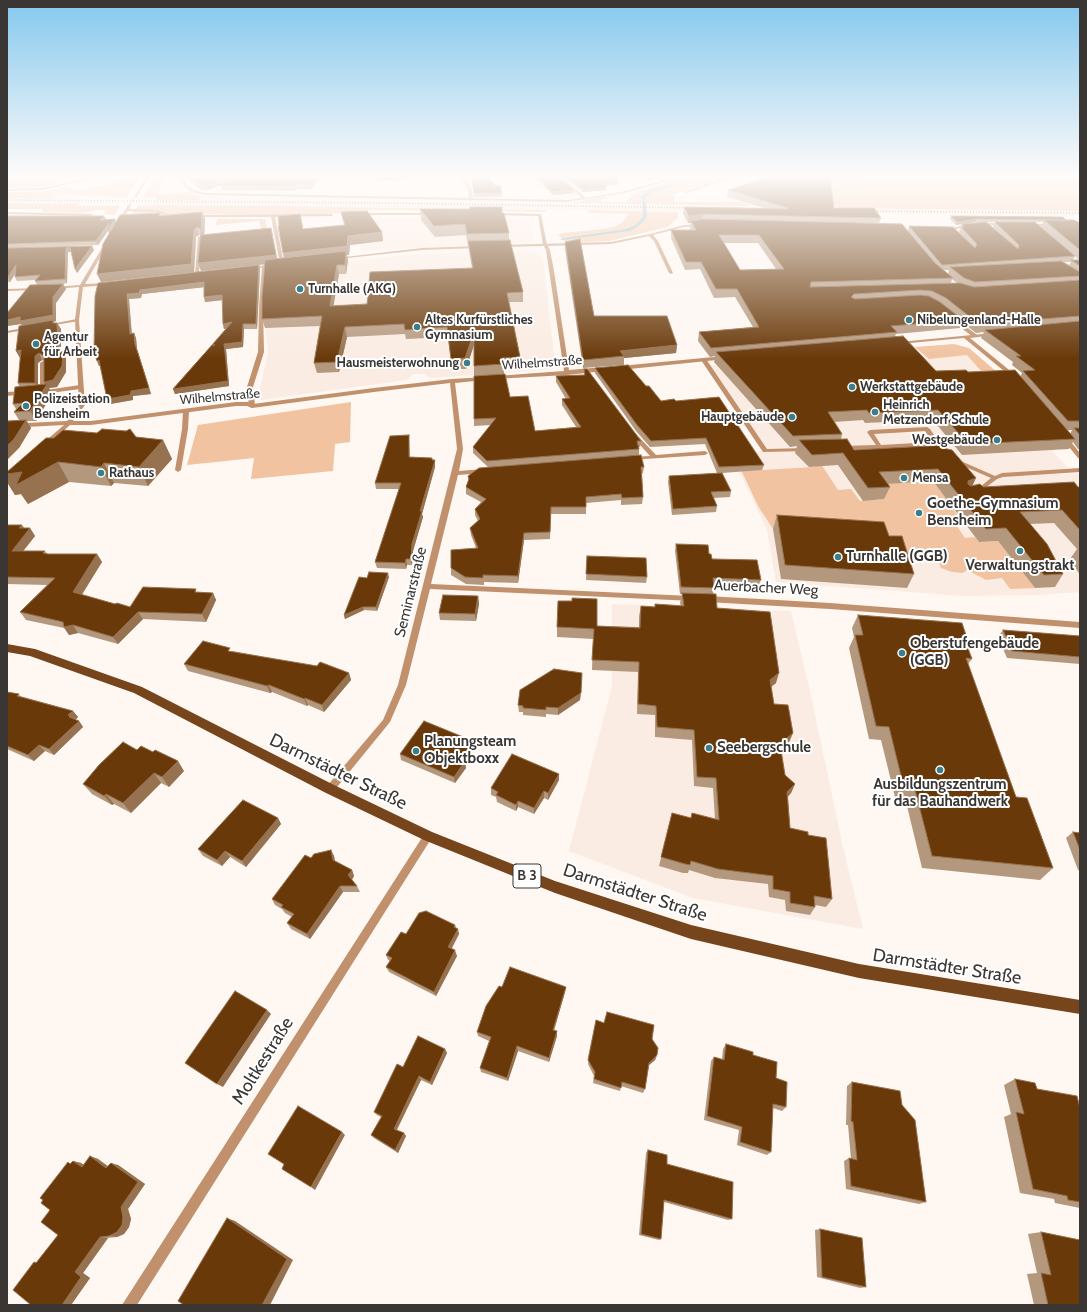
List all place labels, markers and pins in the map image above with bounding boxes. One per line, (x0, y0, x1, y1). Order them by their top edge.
place label: Turnhalle (AKG) (308, 281, 396, 297)
marker: Turnhalle (AKG) (295, 284, 305, 294)
place label: Altes Kurfürstliches Gymnasium (425, 312, 533, 343)
place label: Nibelungenland-Halle (917, 312, 1041, 328)
marker: Nibelungenland-Halle (904, 315, 914, 325)
marker: Altes Kurfürstliches Gymnasium (412, 322, 422, 332)
place label: Agentur für Arbeit (44, 329, 97, 360)
marker: Agentur für Arbeit (31, 339, 41, 349)
place label: Hausmeisterwohnung (337, 355, 459, 371)
marker: Hausmeisterwohnung (462, 358, 472, 368)
place label: Werkstattgebäude (860, 379, 963, 395)
marker: Werkstattgebäude (847, 382, 857, 392)
place label: Polizeistation Bensheim (34, 391, 110, 422)
place label: Heinrich Metzendorf Schule (883, 397, 989, 428)
marker: Polizeistation Bensheim (21, 401, 31, 411)
marker: Heinrich Metzendorf Schule (870, 407, 880, 417)
place label: Hauptgebäude (701, 409, 784, 425)
marker: Hauptgebäude (787, 412, 797, 422)
place label: Westgebäude (912, 432, 989, 448)
marker: Westgebäude (992, 435, 1002, 445)
place label: Rathaus (109, 465, 154, 481)
marker: Rathaus (96, 468, 106, 478)
place label: Mensa (912, 470, 949, 486)
marker: Mensa (899, 473, 909, 483)
place label: Goethe-Gymnasium Bensheim (927, 495, 1058, 530)
marker: Goethe-Gymnasium Bensheim (914, 508, 924, 518)
marker: Verwaltungstrakt (1015, 546, 1025, 556)
place label: Turnhalle (GGB) (846, 548, 948, 566)
marker: Turnhalle (GGB) (833, 552, 843, 562)
place label: Verwaltungstrakt (966, 557, 1074, 575)
place label: Oberstufengebäude (GGB) (910, 635, 1039, 670)
marker: Oberstufengebäude (GGB) (897, 648, 907, 658)
place label: Planungsteam Objektboxx (424, 733, 516, 768)
place label: Seebergschule (717, 739, 811, 757)
marker: Seebergschule (704, 743, 714, 753)
marker: Planungsteam Objektboxx (411, 746, 421, 756)
marker: Ausbildungszentrum für das Bauhandwerk (935, 765, 945, 775)
place label: Ausbildungszentrum für das Bauhandwerk (872, 776, 1008, 811)

